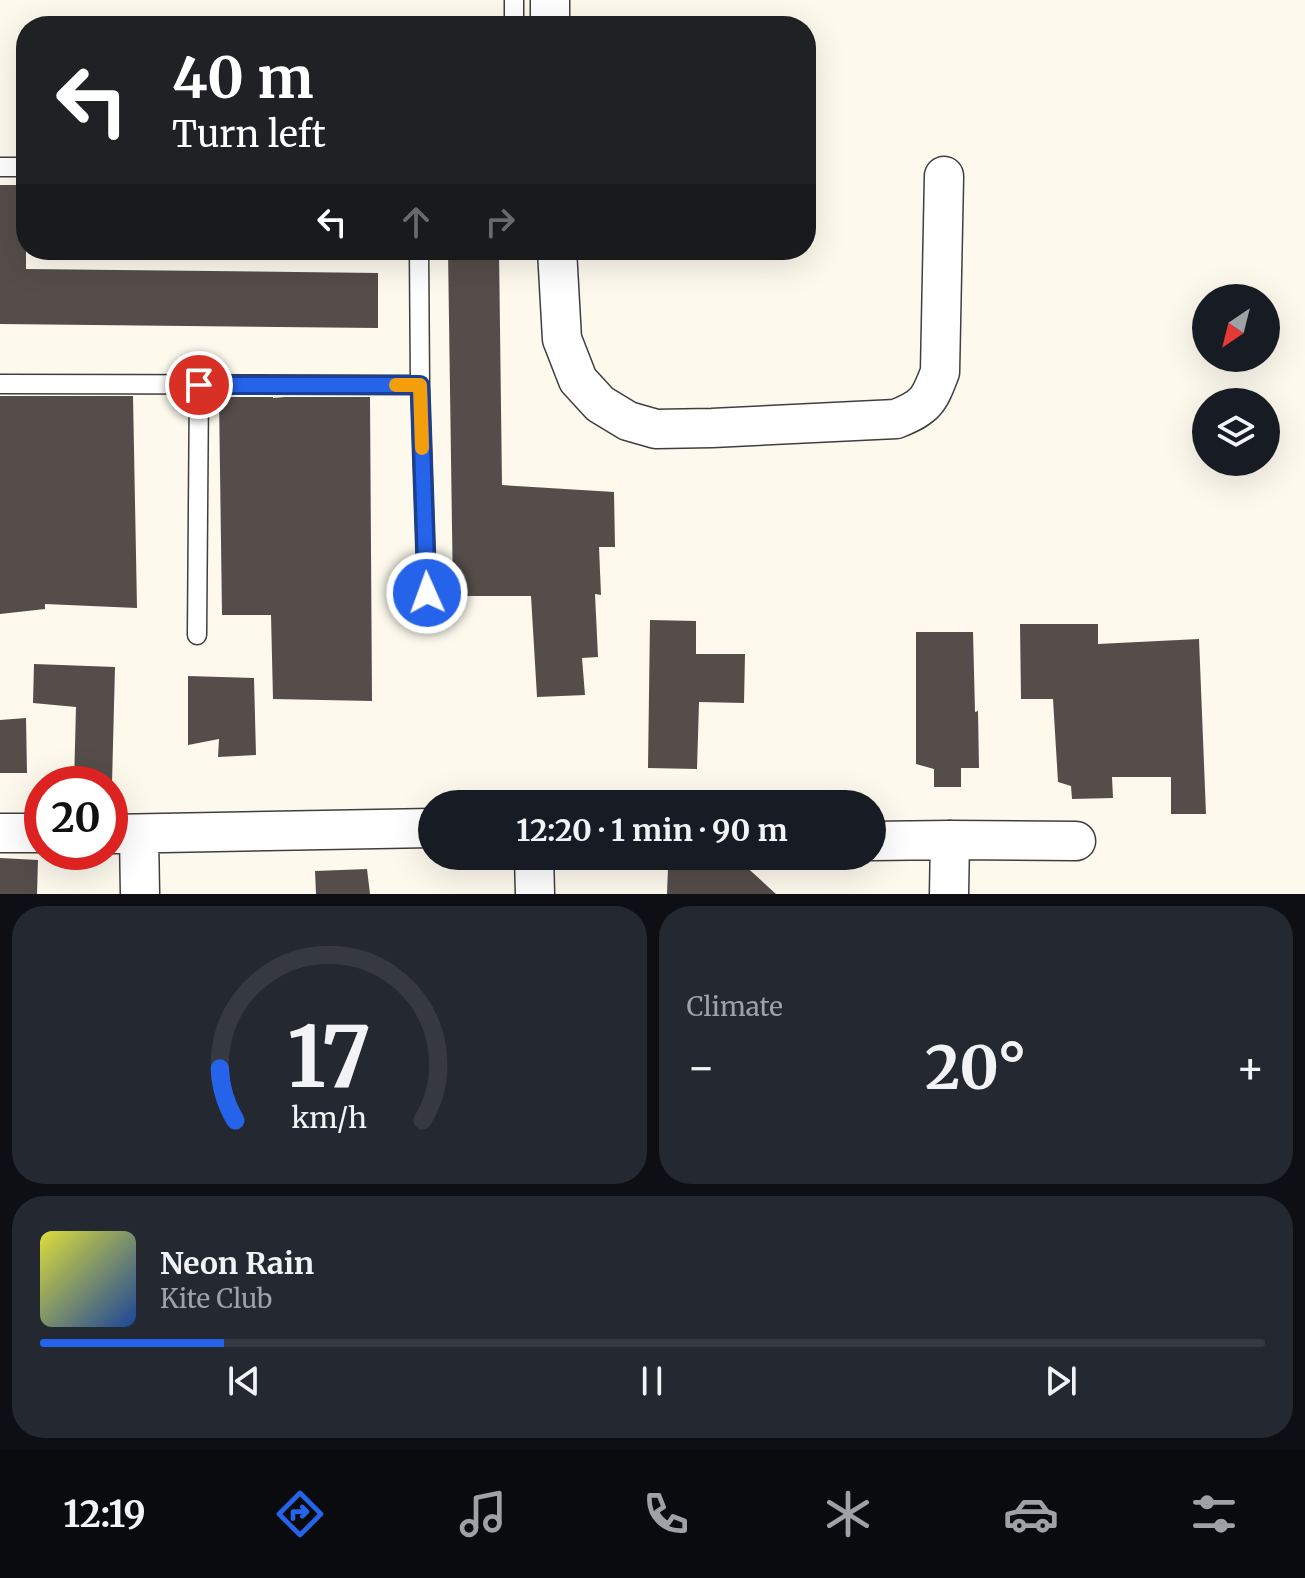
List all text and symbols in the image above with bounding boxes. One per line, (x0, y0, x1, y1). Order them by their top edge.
text: 40 m (172, 43, 314, 113)
icon: left (40, 48, 144, 152)
text: Turn left (172, 112, 326, 157)
icon: left (310, 200, 354, 244)
icon: ahead (394, 200, 438, 244)
icon: right (478, 200, 522, 244)
north arrow (1192, 284, 1280, 372)
map controls (1192, 284, 1280, 476)
pin (165, 351, 233, 419)
icon: arrive (177, 363, 221, 407)
button: layers (1192, 388, 1280, 476)
position arrow (385, 551, 469, 635)
speed limit sign: 20 (24, 766, 128, 870)
text: 12:20 · 1 min · 90 m (516, 811, 788, 849)
text: Climate (687, 990, 783, 1023)
text: 17 (287, 1005, 371, 1110)
text: 20° (925, 1030, 1027, 1105)
text: − (687, 1040, 716, 1095)
text: + (1236, 1040, 1265, 1095)
text: km/h (291, 1100, 367, 1136)
text: Neon Rain (160, 1244, 314, 1282)
text: Kite Club (160, 1282, 272, 1315)
icon: previous (222, 1359, 266, 1403)
icon: pause (630, 1359, 674, 1403)
icon: next (1039, 1359, 1083, 1403)
icon: directions (272, 1486, 328, 1542)
icon: music (455, 1486, 511, 1542)
icon: phone (638, 1486, 694, 1542)
icon: climate (820, 1486, 876, 1542)
icon: car (1003, 1486, 1059, 1542)
icon: filters (1186, 1486, 1242, 1542)
text: 12:19 (63, 1492, 146, 1537)

